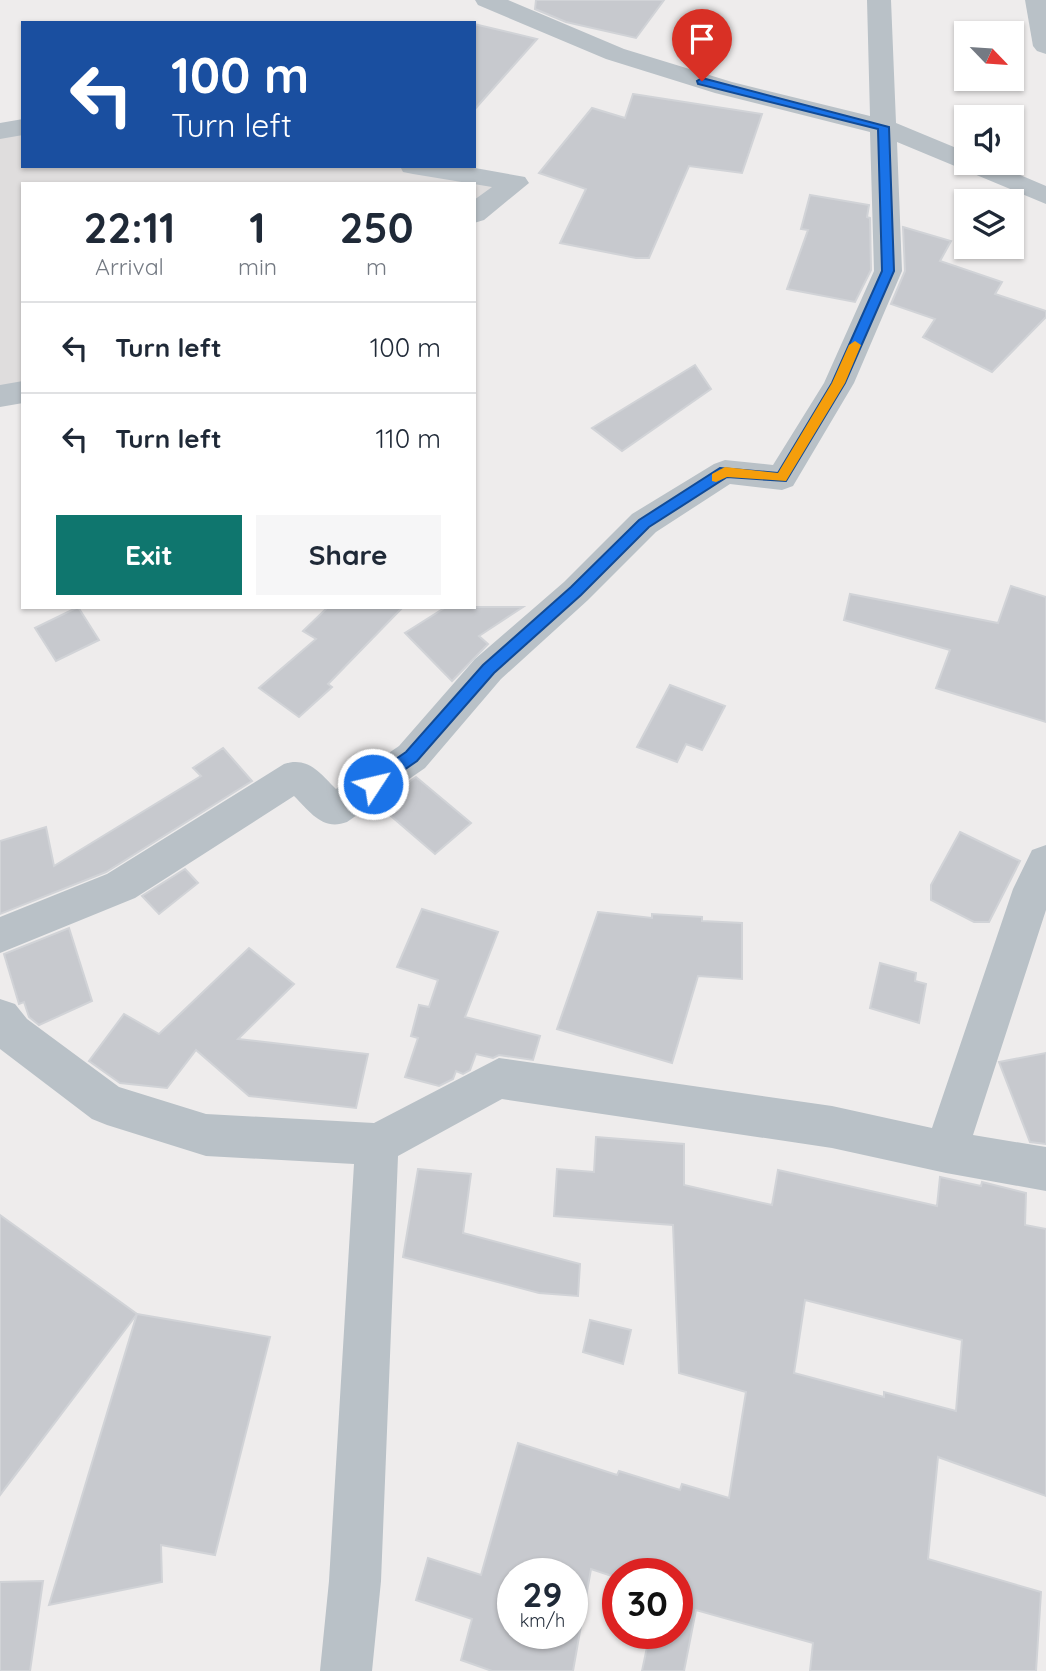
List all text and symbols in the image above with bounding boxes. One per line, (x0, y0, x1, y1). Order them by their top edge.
pin (672, 9, 732, 81)
icon: arrive (683, 20, 721, 58)
north arrow (954, 21, 1024, 91)
map controls (954, 21, 1024, 259)
text: 100 m (171, 44, 309, 105)
icon: left (56, 49, 147, 140)
text: Turn left (171, 105, 292, 145)
button: sound (954, 105, 1024, 175)
button: layers (954, 189, 1024, 259)
text: 22:11 (83, 201, 175, 254)
text: 1 (249, 201, 266, 254)
text: 250 (340, 201, 414, 254)
text: Arrival (95, 252, 164, 281)
text: min (238, 252, 277, 281)
text: m (366, 252, 387, 281)
icon: left (56, 329, 94, 367)
text: Turn left (115, 331, 222, 364)
text: 100 m (370, 331, 441, 364)
icon: left (56, 420, 94, 458)
text: Turn left (115, 422, 222, 455)
text: 110 m (375, 422, 441, 455)
button: Exit (56, 515, 242, 595)
button: Share (256, 515, 441, 595)
position arrow (336, 747, 410, 821)
speed limit sign: 30 (602, 1558, 693, 1649)
text: 29 (523, 1572, 562, 1616)
text: km/h (520, 1609, 565, 1632)

